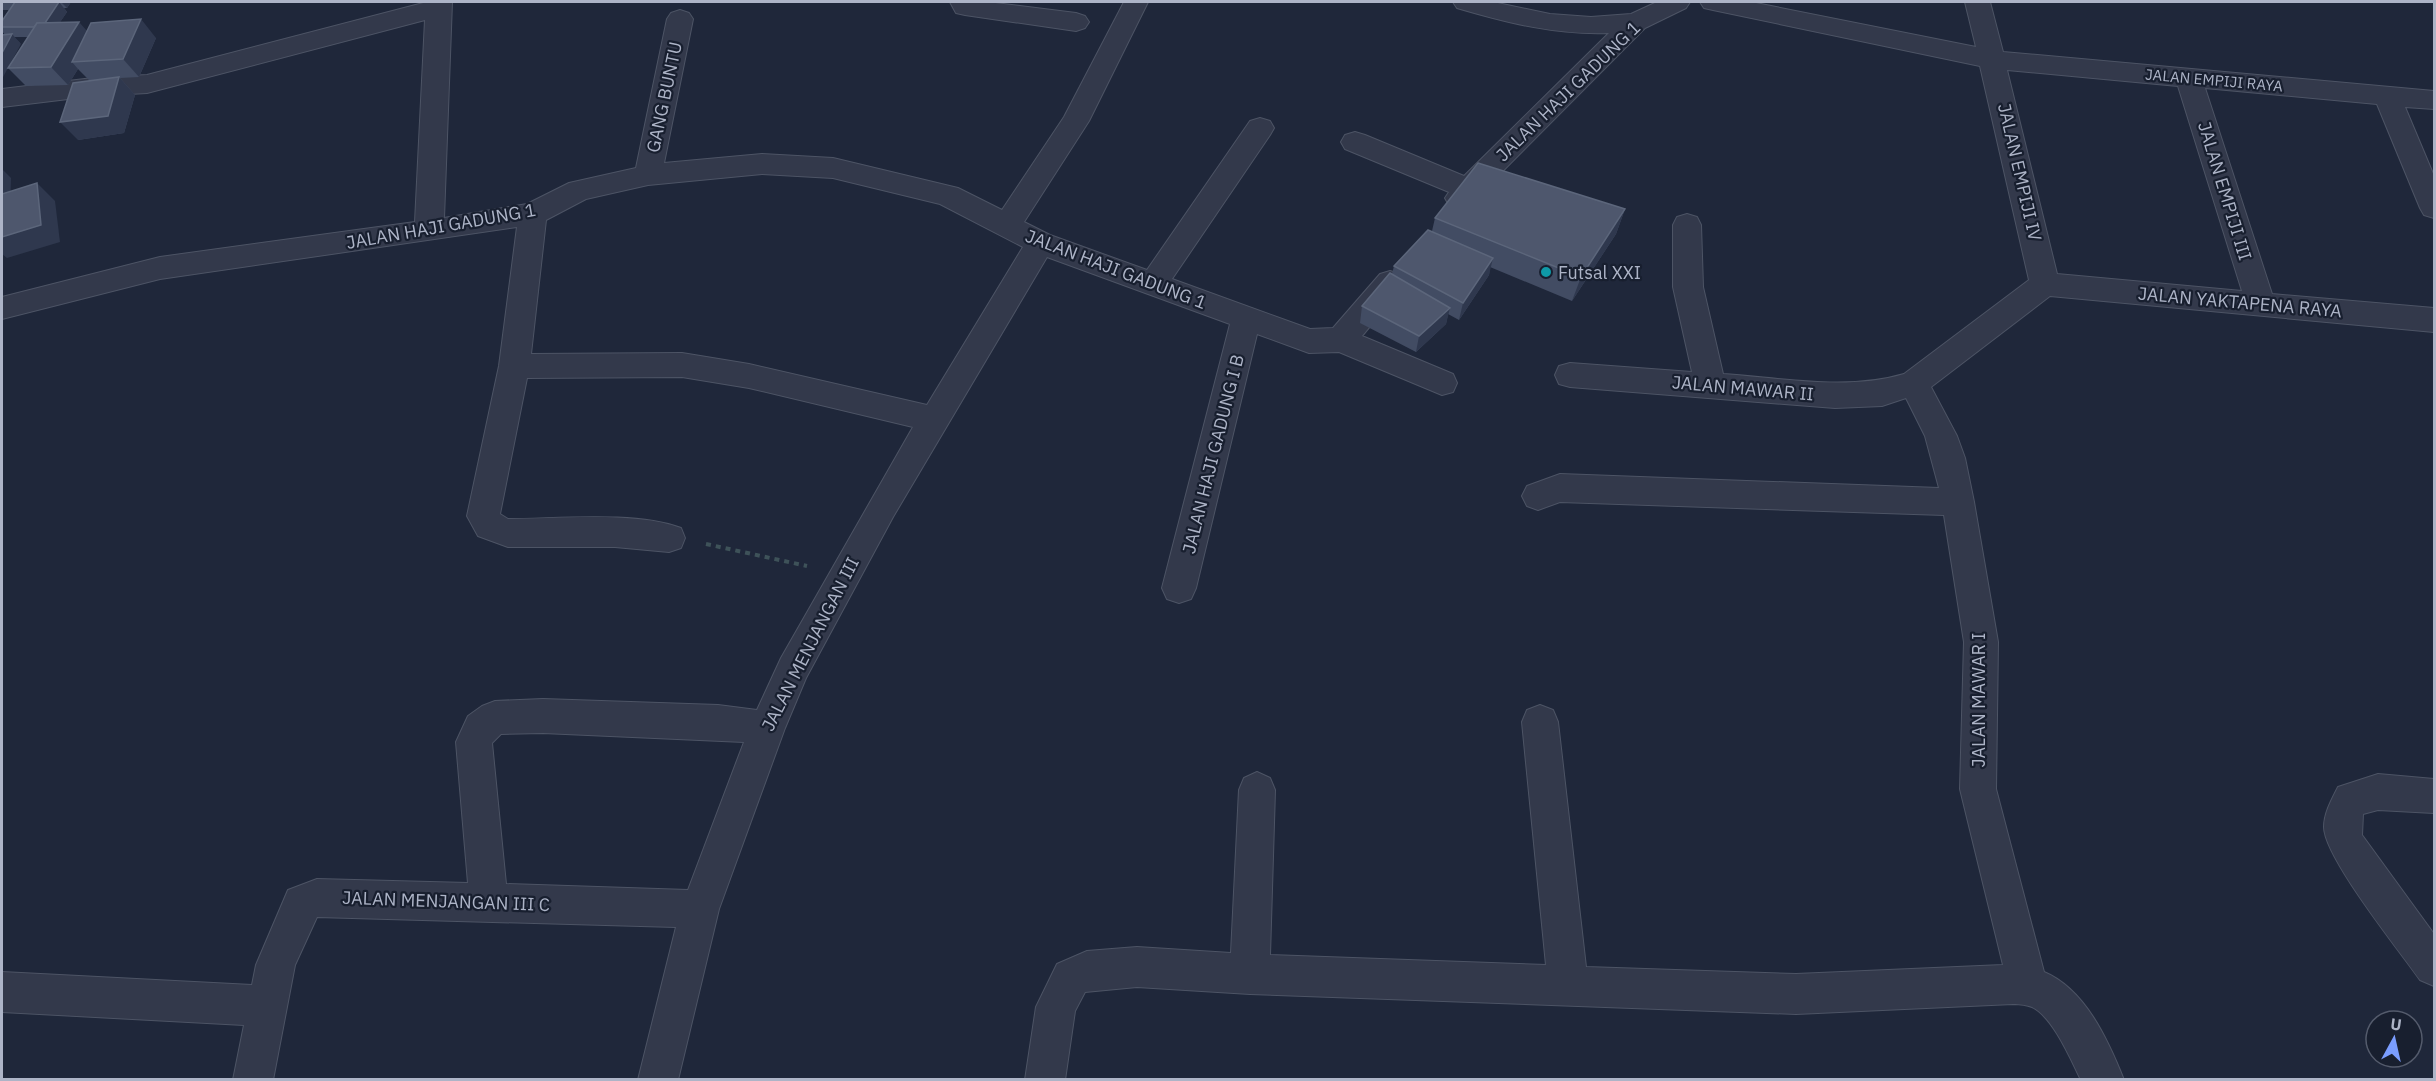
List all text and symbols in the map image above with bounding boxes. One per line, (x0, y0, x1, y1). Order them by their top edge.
street label: JALAN HAJI GADUNG 1 (1491, 16, 1645, 166)
street label: GANG BUNTU (641, 39, 687, 155)
street label: JALAN EMPIJI RAYA (2144, 65, 2284, 96)
street label: JALAN EMPIJI IV (1993, 101, 2047, 243)
street label: JALAN EMPIJI III (2193, 119, 2257, 263)
street label: JALAN HAJI GADUNG 1 (344, 198, 538, 254)
street label: JALAN HAJI GADUNG 1 (1022, 224, 1210, 314)
place label: Futsal XXI (1558, 261, 1641, 284)
marker: Futsal XXI (1539, 265, 1553, 279)
street label: JALAN YAKTAPENA RAYA (2137, 282, 2343, 322)
street label: JALAN HAJI GADUNG I B (1177, 352, 1249, 556)
street label: JALAN MAWAR II (1671, 370, 1815, 406)
street label: JALAN MENJANGAN III (756, 553, 864, 735)
street label: JALAN MAWAR I (1967, 632, 1990, 768)
street label: JALAN MENJANGAN III C (342, 886, 550, 916)
north arrow (2364, 1009, 2424, 1069)
text: U (2389, 1013, 2403, 1035)

